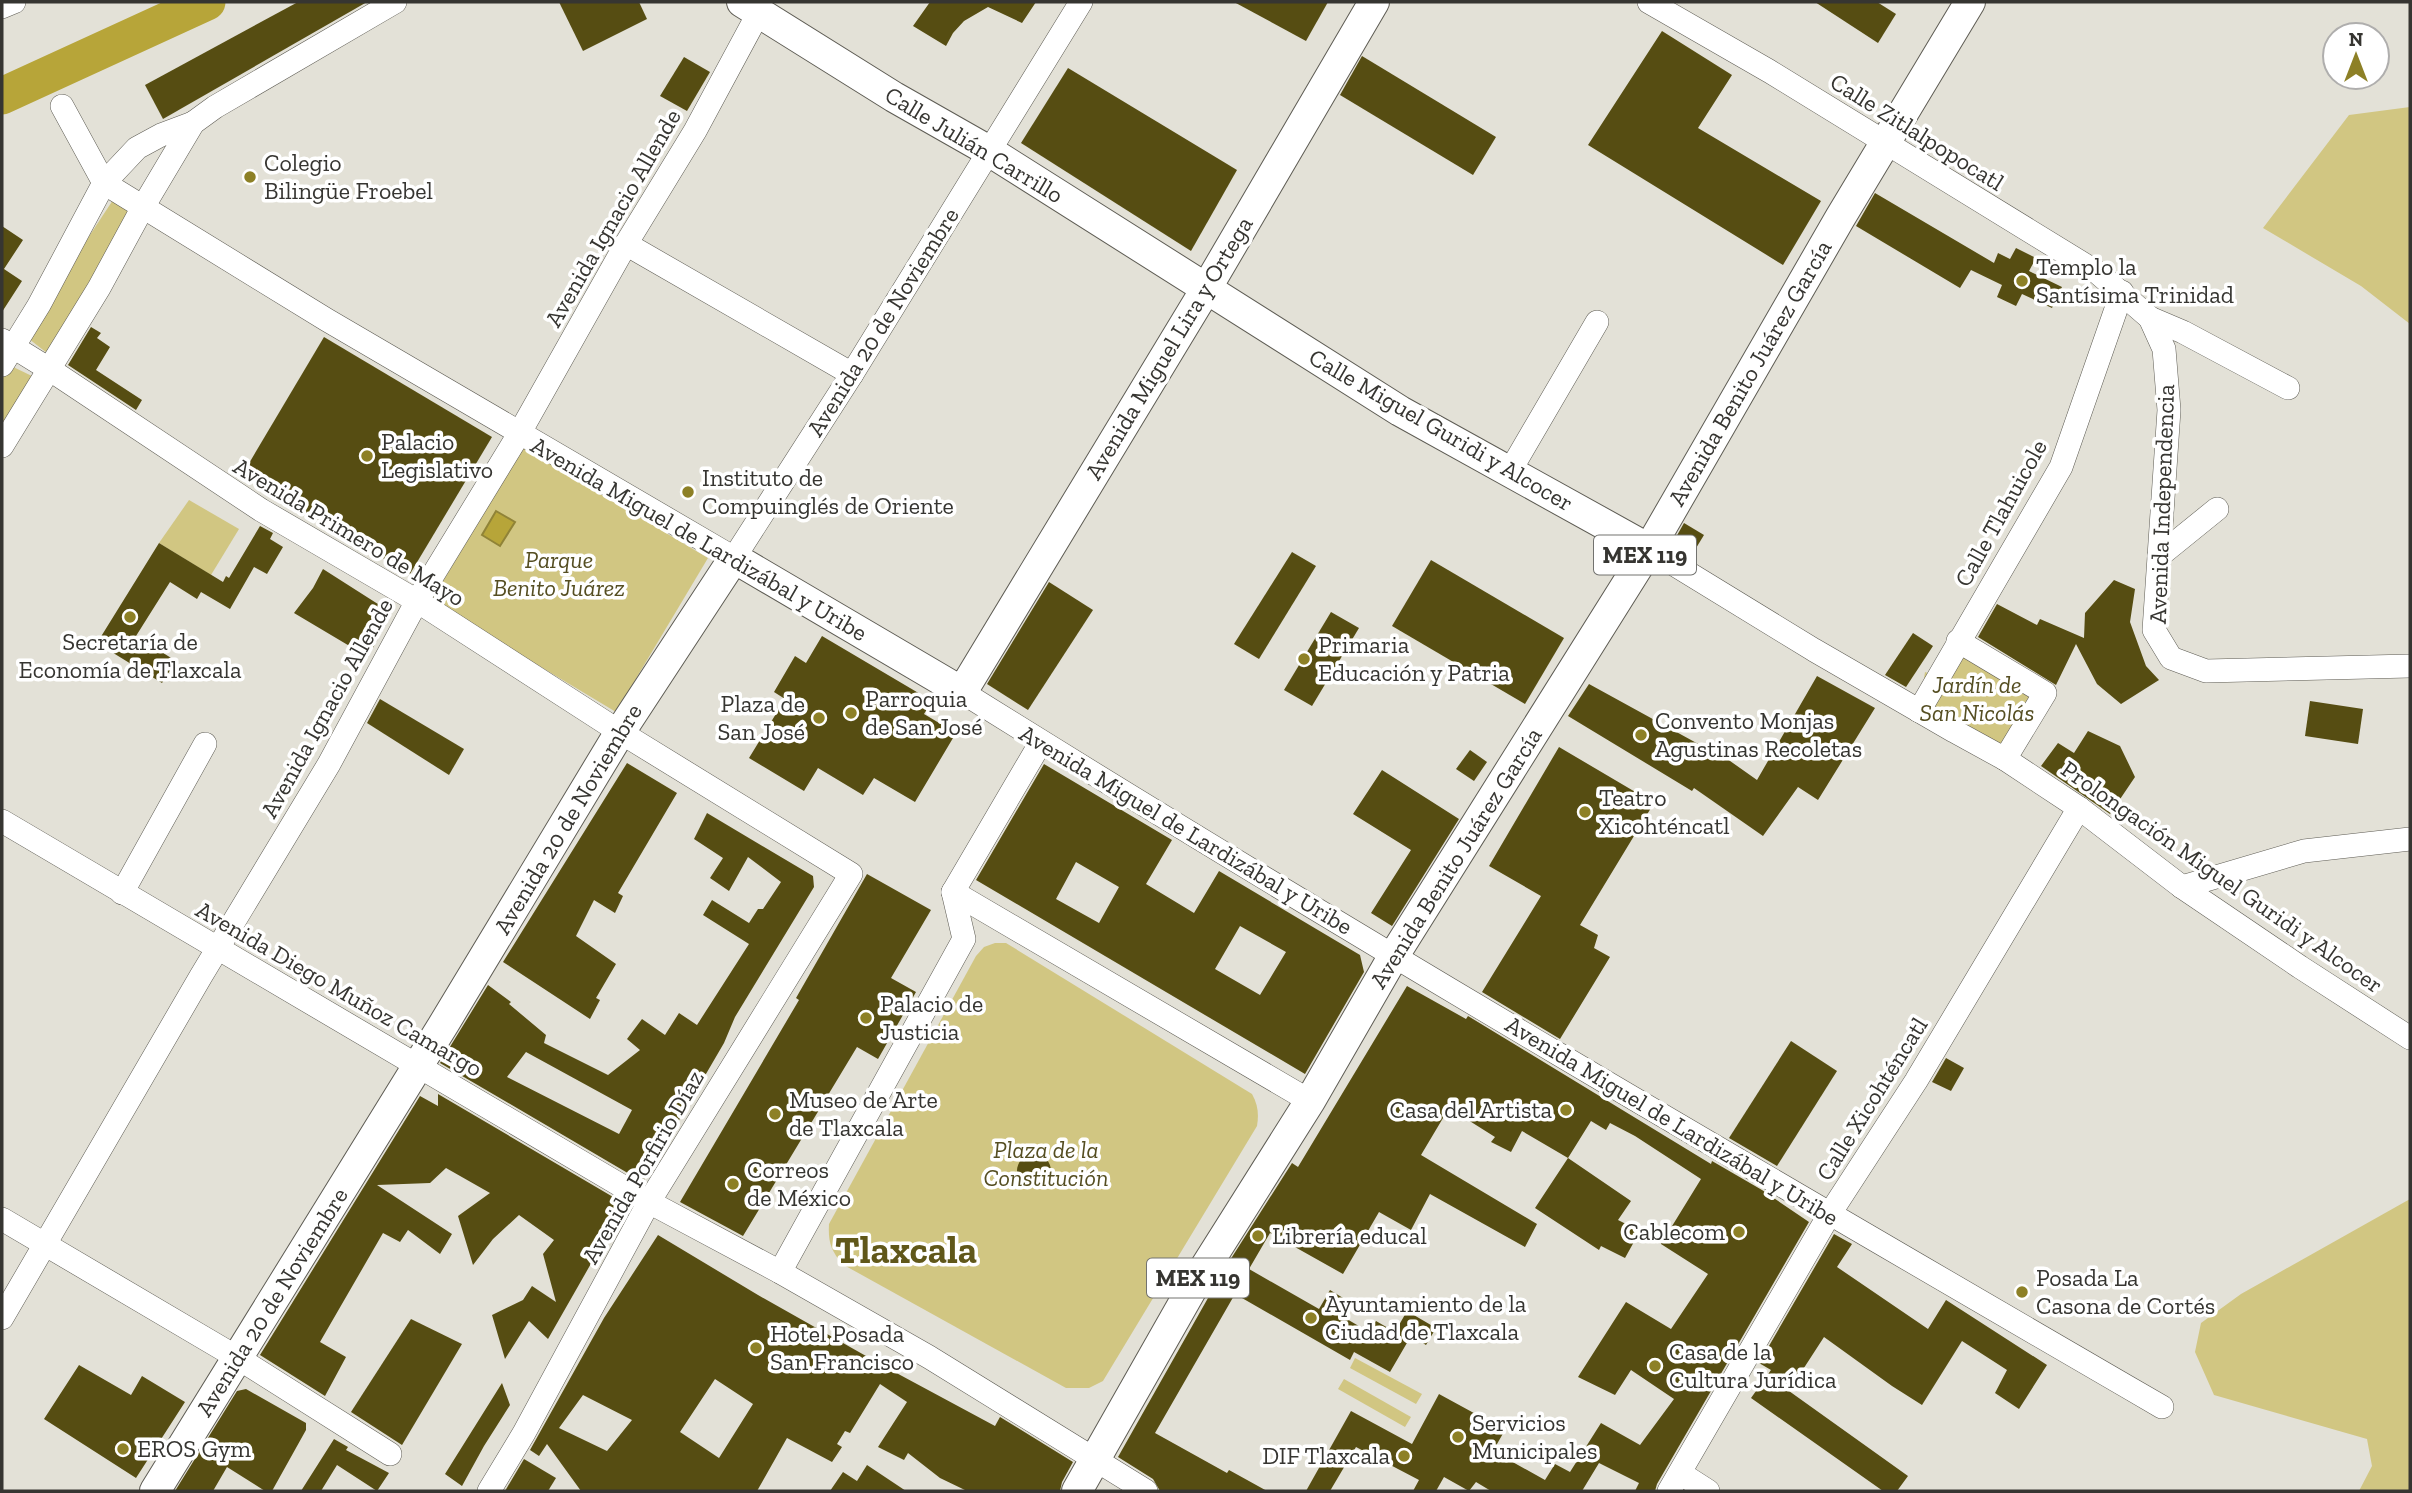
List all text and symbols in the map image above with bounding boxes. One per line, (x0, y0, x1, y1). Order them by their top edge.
north arrow (2321, 21, 2391, 91)
text: N (2349, 28, 2363, 51)
street label: Calle Zitlalpopocatl (1825, 66, 2010, 197)
street label: Calle Julián Carrillo (880, 80, 1069, 209)
street label: Avenida Ignacio Allende (538, 104, 687, 332)
place label: Colegio Bilingüe Froebel (264, 148, 433, 205)
marker: Colegio Bilingüe Froebel (242, 169, 258, 185)
street label: Avenida 20 de Noviembre (800, 202, 965, 441)
street label: Avenida Miguel Lira y Ortega (1078, 211, 1259, 485)
street label: Avenida Benito Juárez García (1662, 234, 1838, 511)
place label: Templo la Santísima Trinidad (2036, 252, 2234, 309)
marker: Templo la Santísima Trinidad (2014, 273, 2030, 289)
street label: Calle Miguel Guridi y Alcocer (1304, 342, 1578, 517)
street label: Avenida Independencia (2143, 383, 2180, 624)
place label: Palacio Legislativo (381, 427, 493, 484)
street label: Avenida Miguel de Lardizábal y Uribe (526, 430, 873, 647)
street label: Calle Tlahuicole (1948, 434, 2053, 591)
marker: Palacio Legislativo (359, 448, 375, 464)
street label: Avenida Primero de Mayo (228, 451, 470, 612)
place label: Instituto de Compuinglés de Oriente (702, 463, 954, 520)
marker: Instituto de Compuinglés de Oriente (680, 484, 696, 500)
road number: MEX 119 (1594, 536, 1696, 575)
park label: Parque Benito Juárez (493, 545, 625, 602)
street label: Avenida Ignacio Allende (254, 593, 399, 823)
marker: Secretaría de Economía de Tlaxcala (122, 609, 138, 625)
place label: Secretaría de Economía de Tlaxcala (19, 627, 242, 684)
place label: Primaria Educación y Patria (1318, 630, 1510, 687)
marker: Primaria Educación y Patria (1296, 651, 1312, 667)
park label: Jardín de San Nicolás (1919, 670, 2035, 727)
place label: Parroquia de San José (865, 684, 982, 741)
place label: Plaza de San José (717, 689, 805, 746)
street label: Avenida 20 de Noviembre (487, 698, 648, 939)
marker: Parroquia de San José (843, 705, 859, 721)
place label: Convento Monjas Agustinas Recoletas (1655, 706, 1862, 763)
marker: Plaza de San José (811, 710, 827, 726)
street label: Avenida Miguel de Lardizábal y Uribe (1014, 718, 1358, 941)
street label: Avenida Benito Juárez García (1363, 722, 1548, 993)
marker: Convento Monjas Agustinas Recoletas (1633, 727, 1649, 743)
street label: Prolongación Miguel Guridi y Alcocer (2056, 754, 2389, 999)
place label: Teatro Xicohténcatl (1599, 783, 1730, 840)
marker: Teatro Xicohténcatl (1577, 804, 1593, 820)
street label: Avenida Diego Muñoz Camargo (191, 895, 488, 1083)
place label: Palacio de Justicia (880, 989, 983, 1046)
street label: Avenida Miguel de Lardizábal y Uribe (1500, 1009, 1844, 1232)
marker: Palacio de Justicia (858, 1010, 874, 1026)
street label: Calle Xicohténcatl (1810, 1012, 1933, 1186)
street label: Avenida Porfirio Díaz (575, 1065, 710, 1269)
place label: Museo de Arte de Tlaxcala (789, 1085, 938, 1142)
place label: Casa del Artista (1390, 1095, 1552, 1124)
marker: Casa del Artista (1558, 1102, 1574, 1118)
marker: Museo de Arte de Tlaxcala (767, 1106, 783, 1122)
park label: Plaza de la Constitución (983, 1135, 1109, 1192)
place label: Correos de México (747, 1155, 851, 1212)
marker: Correos de México (725, 1176, 741, 1192)
street label: Avenida 20 de Noviembre (189, 1182, 354, 1421)
place label: Cablecom (1623, 1217, 1725, 1246)
place label: Librería educal (1272, 1221, 1427, 1250)
marker: Cablecom (1731, 1224, 1747, 1240)
district label: Tlaxcala (835, 1227, 977, 1273)
marker: Librería educal (1250, 1228, 1266, 1244)
road number: MEX 119 (1147, 1259, 1249, 1298)
place label: Posada La Casona de Cortés (2036, 1263, 2215, 1320)
marker: Posada La Casona de Cortés (2014, 1284, 2030, 1300)
place label: Ayuntamiento de la Ciudad de Tlaxcala (1325, 1289, 1527, 1346)
marker: Ayuntamiento de la Ciudad de Tlaxcala (1303, 1310, 1319, 1326)
place label: Hotel Posada San Francisco (770, 1319, 914, 1376)
place label: Casa de la Cultura Jurídica (1669, 1337, 1837, 1394)
marker: Hotel Posada San Francisco (748, 1340, 764, 1356)
marker: Casa de la Cultura Jurídica (1647, 1358, 1663, 1374)
place label: Servicios Municipales (1472, 1408, 1597, 1465)
marker: Servicios Municipales (1450, 1429, 1466, 1445)
place label: EROS Gym (137, 1434, 251, 1463)
marker: EROS Gym (115, 1441, 131, 1457)
place label: DIF Tlaxcala (1262, 1441, 1390, 1470)
marker: DIF Tlaxcala (1396, 1448, 1412, 1464)

